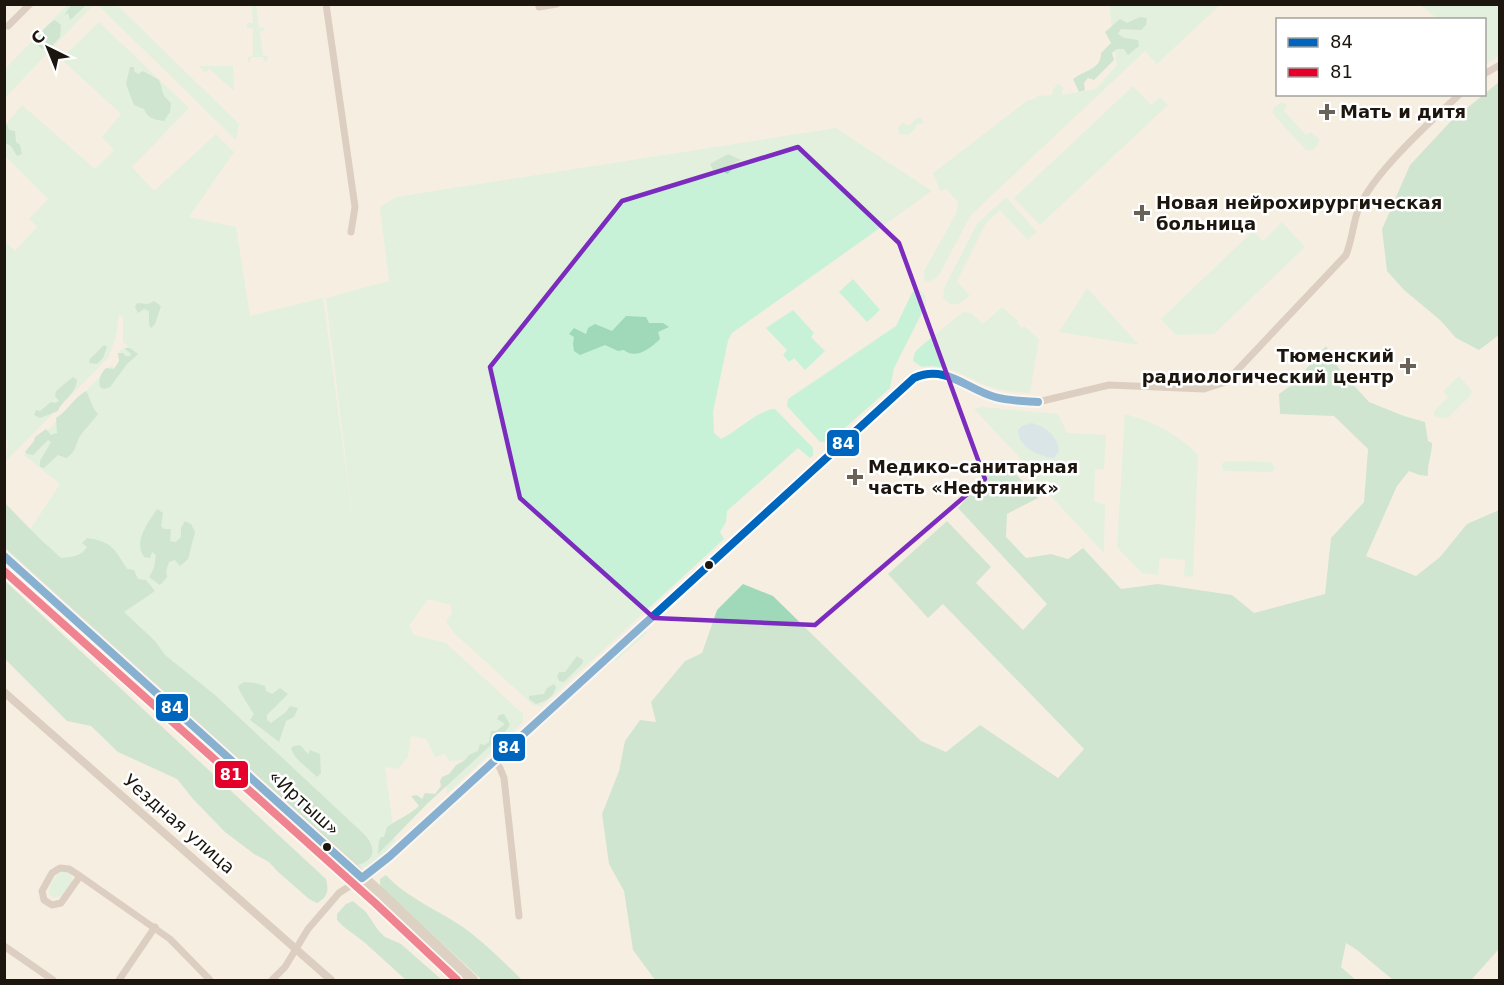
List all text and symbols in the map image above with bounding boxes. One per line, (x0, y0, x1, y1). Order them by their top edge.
north arrow (18, 18, 78, 78)
legend (1276, 18, 1486, 96)
text: С (27, 26, 49, 48)
text: 84 (1330, 31, 1353, 52)
text: 81 (1330, 61, 1353, 82)
place label: Мать и дитя (1340, 101, 1466, 122)
marker: Мать и дитя (1318, 103, 1336, 121)
place label: Новая нейрохирургическая больница (1156, 192, 1442, 234)
marker: Новая нейрохирургическая больница (1133, 204, 1151, 222)
place label: Тюменский радиологический центр (1142, 345, 1394, 387)
marker: Тюменский радиологический центр (1399, 357, 1417, 375)
line badge: 84 (826, 429, 860, 457)
text: 84 (832, 434, 854, 453)
place label: Медико–санитарная часть «Нефтяник» (868, 456, 1078, 498)
marker: Медико–санитарная часть «Нефтяник» (846, 468, 864, 486)
unlabelled marker (703, 559, 715, 571)
line badge: 84 (155, 693, 189, 722)
text: 84 (161, 698, 183, 717)
line badge: 84 (492, 733, 526, 762)
text: 84 (498, 738, 520, 757)
line badge: 81 (214, 760, 249, 789)
text: 81 (220, 765, 242, 784)
street label: «Иртыш» (265, 765, 344, 840)
street label: Уездная улица (119, 770, 239, 878)
unlabelled marker (321, 841, 333, 853)

